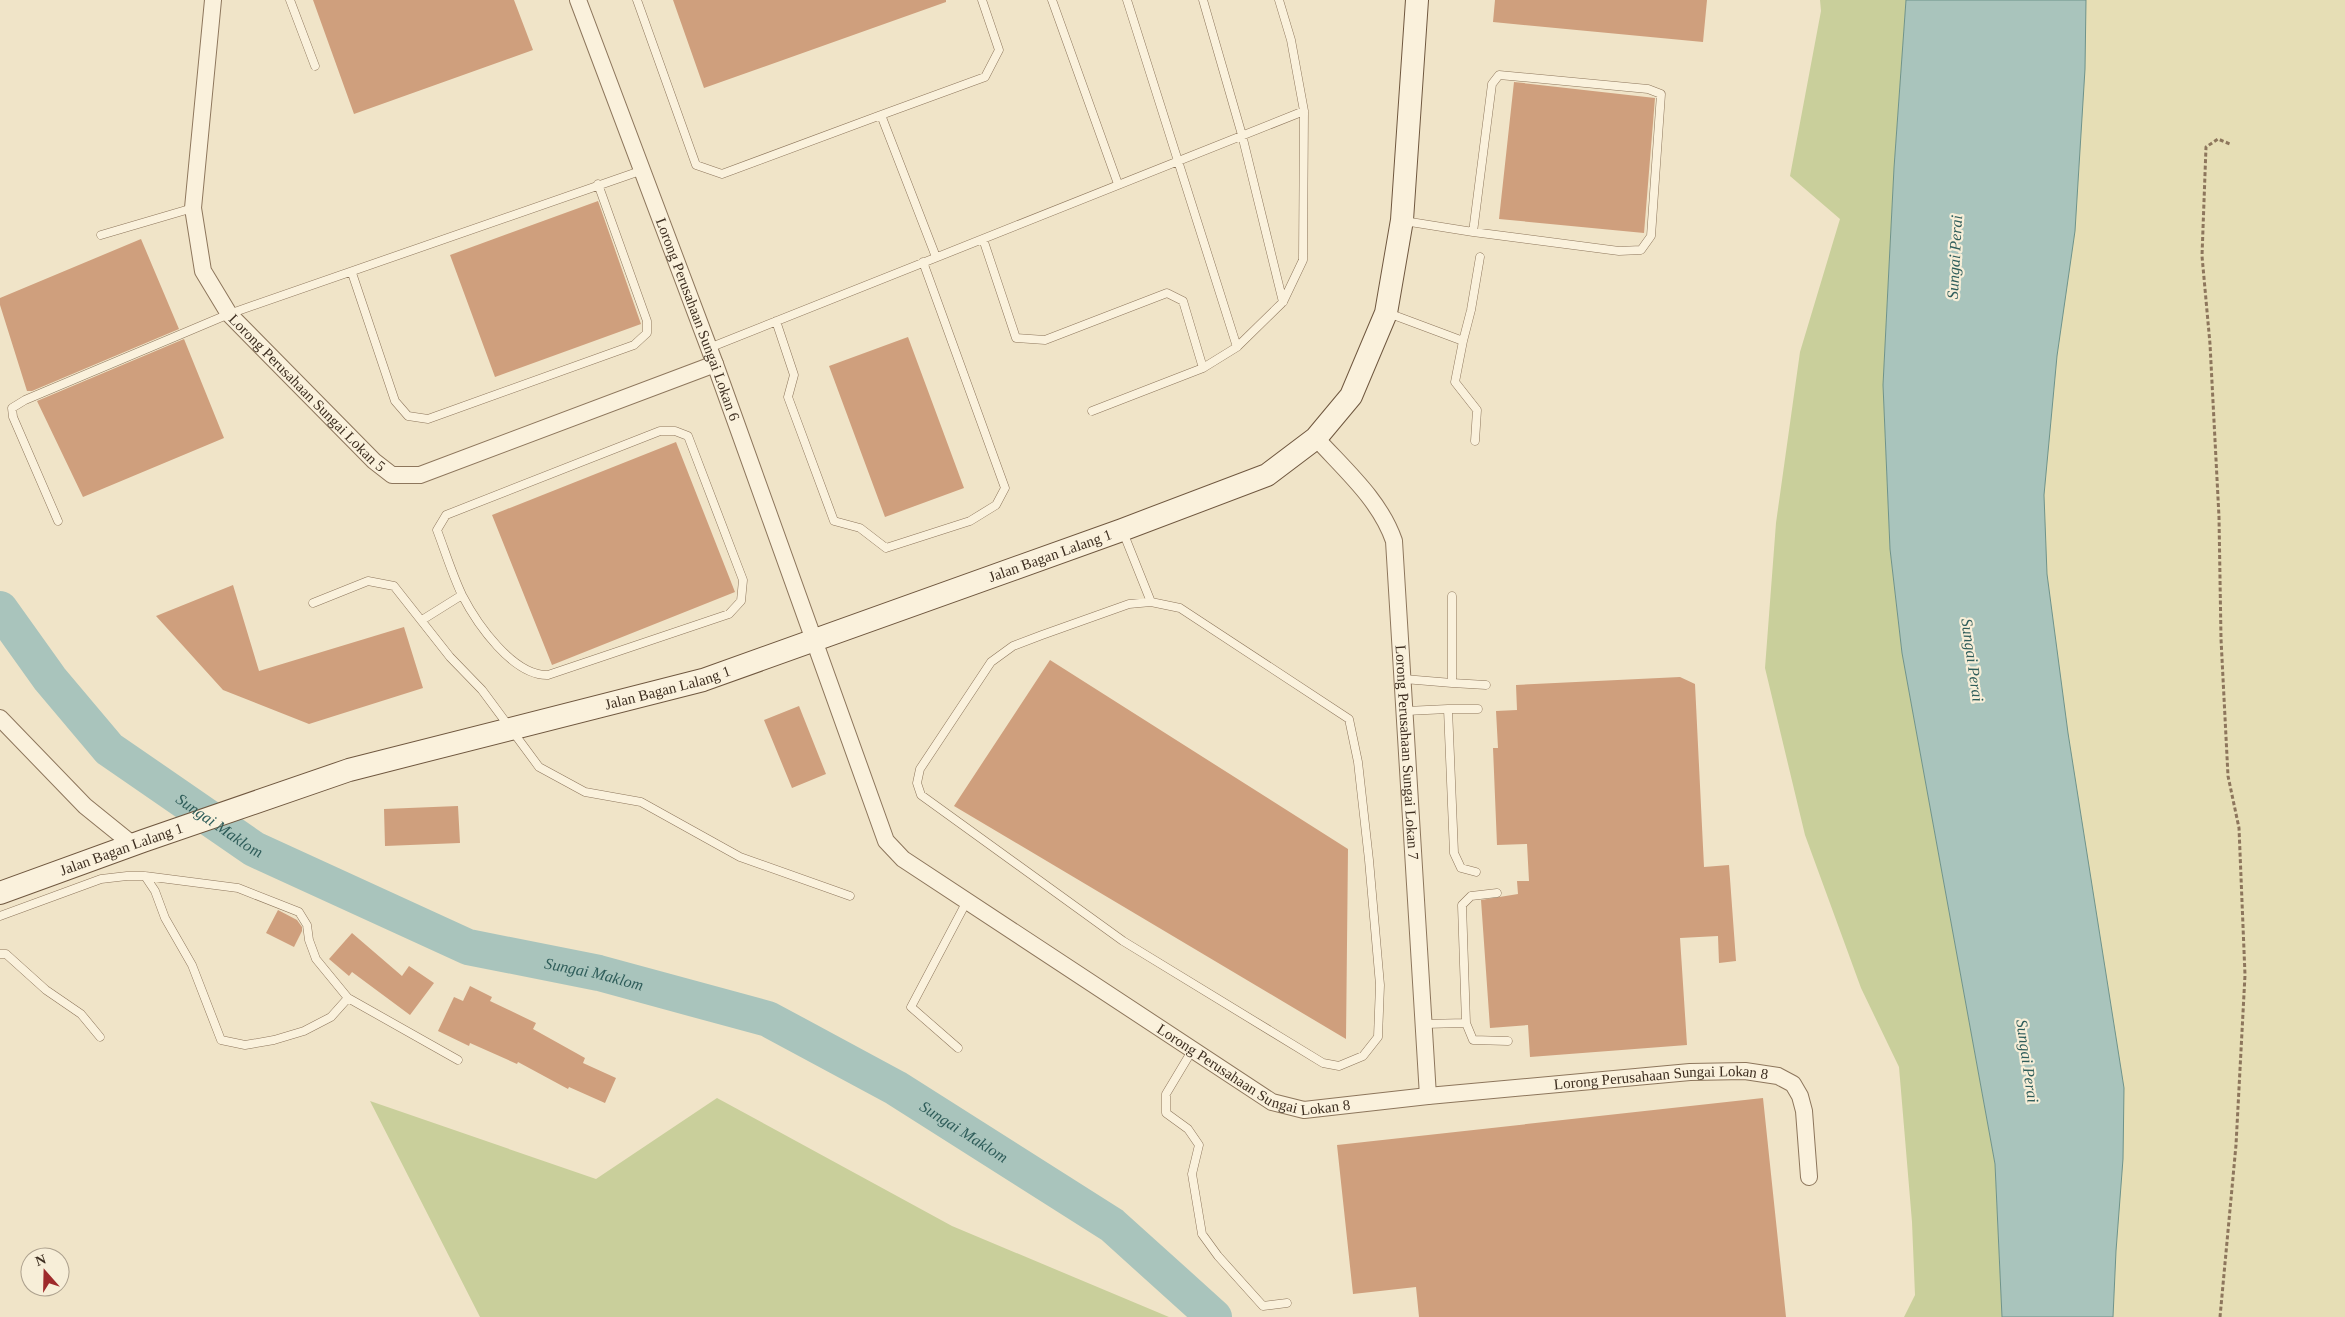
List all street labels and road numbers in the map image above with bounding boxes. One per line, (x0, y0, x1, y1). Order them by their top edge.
street label: Lorong Perusahaan Sungai Lokan 6 (653, 216, 743, 423)
street label: Lorong Perusahaan Sungai Lokan 5 (226, 311, 388, 475)
street label: Jalan Bagan Lalang 1 (986, 526, 1114, 585)
street label: Lorong Perusahaan Sungai Lokan 7 (1392, 645, 1422, 861)
street label: Jalan Bagan Lalang 1 (603, 663, 733, 713)
street label: Jalan Bagan Lalang 1 (58, 820, 185, 879)
street label: Lorong Perusahaan Sungai Lokan 8 (1154, 1021, 1351, 1118)
street label: Lorong Perusahaan Sungai Lokan 8 (1553, 1063, 1769, 1092)

